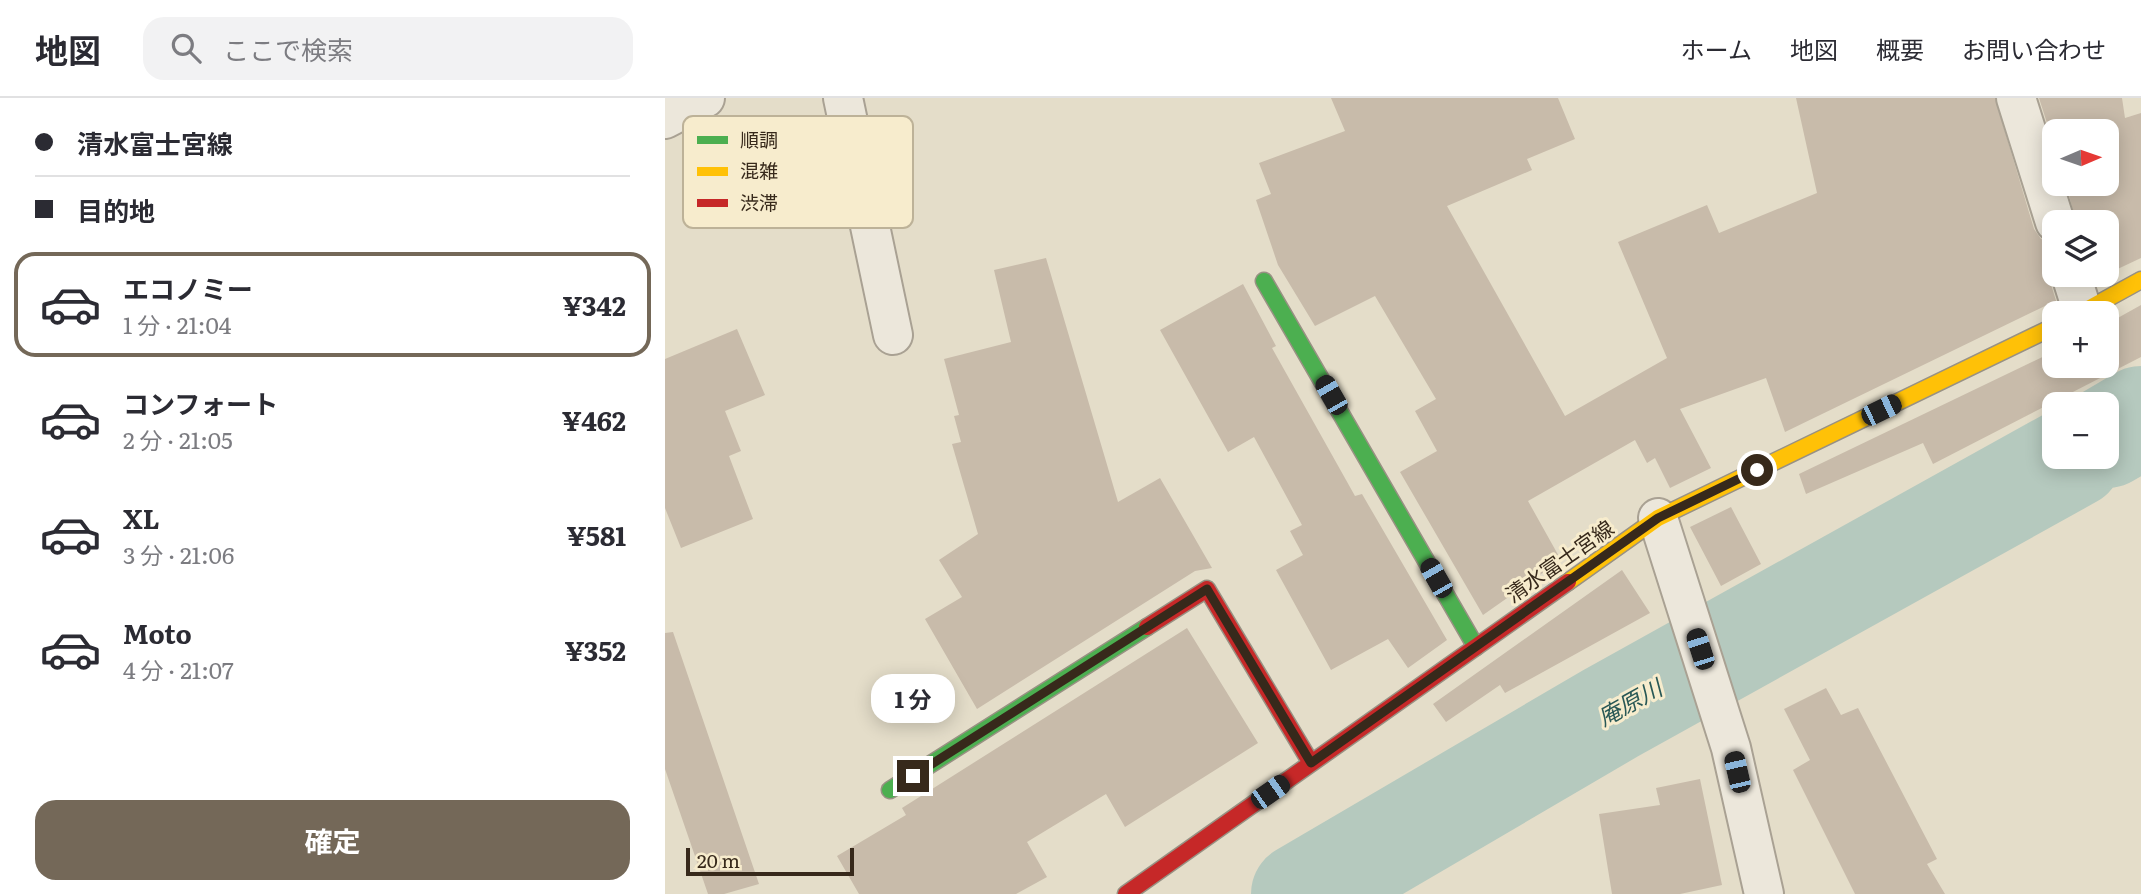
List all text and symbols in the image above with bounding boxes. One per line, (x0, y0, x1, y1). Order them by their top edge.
search box (143, 17, 633, 80)
text: 地図 (35, 24, 101, 73)
icon: search (167, 29, 205, 67)
text: ここで検索 (223, 29, 353, 68)
text: ホーム (1681, 31, 1752, 66)
text: 地図 (1790, 31, 1838, 66)
text: 概要 (1876, 31, 1924, 66)
text: お問い合わせ (1962, 31, 2106, 66)
legend (683, 116, 913, 228)
north arrow (2042, 119, 2119, 196)
map controls (2042, 119, 2119, 469)
text: 清水富士宮線 (77, 123, 233, 162)
text: 順調 (740, 125, 778, 153)
text: 混雑 (740, 156, 778, 184)
text: 渋滞 (740, 188, 778, 216)
text: 目的地 (77, 190, 155, 229)
button: layers (2042, 210, 2119, 287)
text: エコノミー (123, 268, 253, 307)
icon: car (39, 273, 102, 336)
text: ¥342 (563, 285, 626, 324)
button: + (2042, 301, 2119, 378)
text: 1 分 · 21:04 (123, 307, 231, 341)
car (1312, 372, 1351, 418)
text: コンフォート (123, 383, 278, 422)
icon: car (39, 388, 102, 451)
car (1858, 391, 1905, 429)
button: − (2042, 392, 2119, 469)
text: ¥462 (562, 400, 626, 439)
text: 2 分 · 21:05 (123, 422, 233, 456)
route start (1741, 454, 1773, 486)
text: XL (123, 498, 160, 537)
icon: car (39, 503, 102, 566)
street label: 清水富士宮線 (1498, 511, 1619, 609)
text: ¥581 (566, 515, 626, 554)
text: 3 分 · 21:06 (123, 537, 234, 571)
car (1417, 555, 1456, 601)
text: Moto (123, 613, 192, 652)
icon: car (39, 618, 102, 681)
car (1684, 626, 1717, 672)
text: ¥352 (564, 630, 626, 669)
text: 4 分 · 21:07 (123, 652, 234, 686)
water label: 庵原川 (1591, 668, 1670, 733)
callout: 1 分 (871, 674, 955, 724)
text: 1 分 (894, 681, 932, 715)
car (1723, 749, 1752, 795)
route end (897, 760, 929, 792)
car (1247, 771, 1294, 813)
button: 確定 (35, 800, 630, 880)
scale bar (686, 845, 854, 877)
text: 20 m (697, 846, 740, 874)

